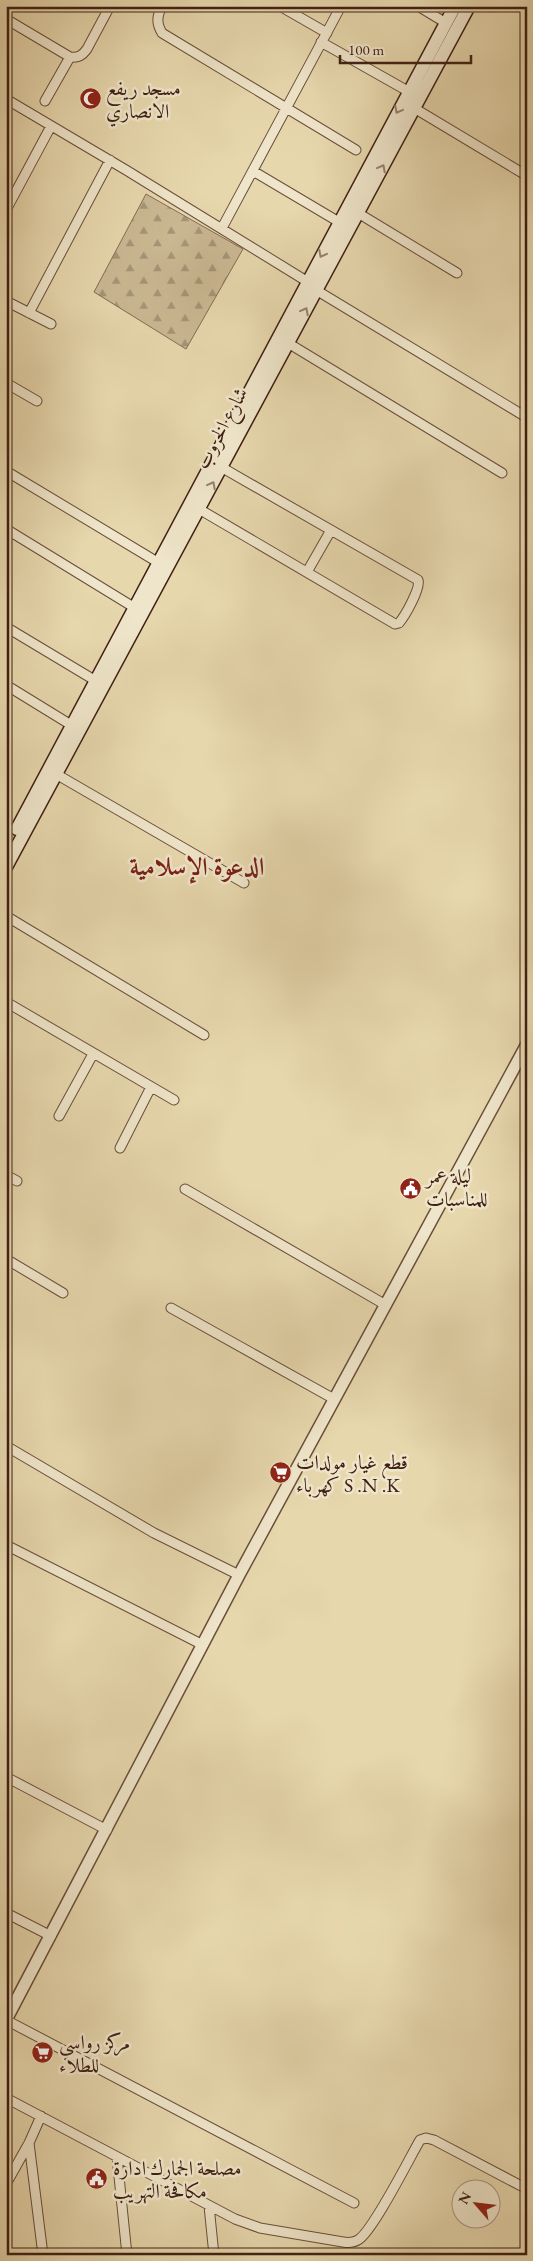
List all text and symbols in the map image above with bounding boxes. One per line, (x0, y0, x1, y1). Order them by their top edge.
scale bar (340, 32, 472, 64)
text: 100 m (348, 40, 385, 59)
place label: مسجد ريفع الانصاري (106, 75, 181, 127)
mosque icon: مسجد ريفع الانصاري (78, 87, 102, 111)
one-way arrow (394, 105, 404, 114)
one-way arrow (376, 164, 386, 173)
one-way arrow (318, 249, 328, 258)
one-way arrow (299, 308, 309, 317)
street label: شارع الخروب (189, 383, 258, 476)
one-way arrow (205, 482, 215, 491)
district label: الدعوة الإسلامية (129, 850, 265, 884)
place label: ليلة عمر للمناسبات (424, 1163, 488, 1212)
public building icon: ليلة عمر للمناسبات (398, 1176, 422, 1200)
place label: قطع غيار مولدات كهرباء S .N .K (296, 1449, 408, 1498)
supermarket icon: قطع غيار مولدات كهرباء S .N .K (268, 1461, 292, 1485)
place label: مركز رواسي للطلاء (59, 2029, 130, 2078)
supermarket icon: مركز رواسي للطلاء (31, 2041, 55, 2065)
place label: مصلحة الجمارك ادارة مكافحة التهريب (113, 2155, 241, 2204)
public building icon: مصلحة الجمارك ادارة مكافحة التهريب (85, 2167, 109, 2191)
north arrow (450, 2178, 500, 2228)
text: N (454, 2188, 475, 2207)

